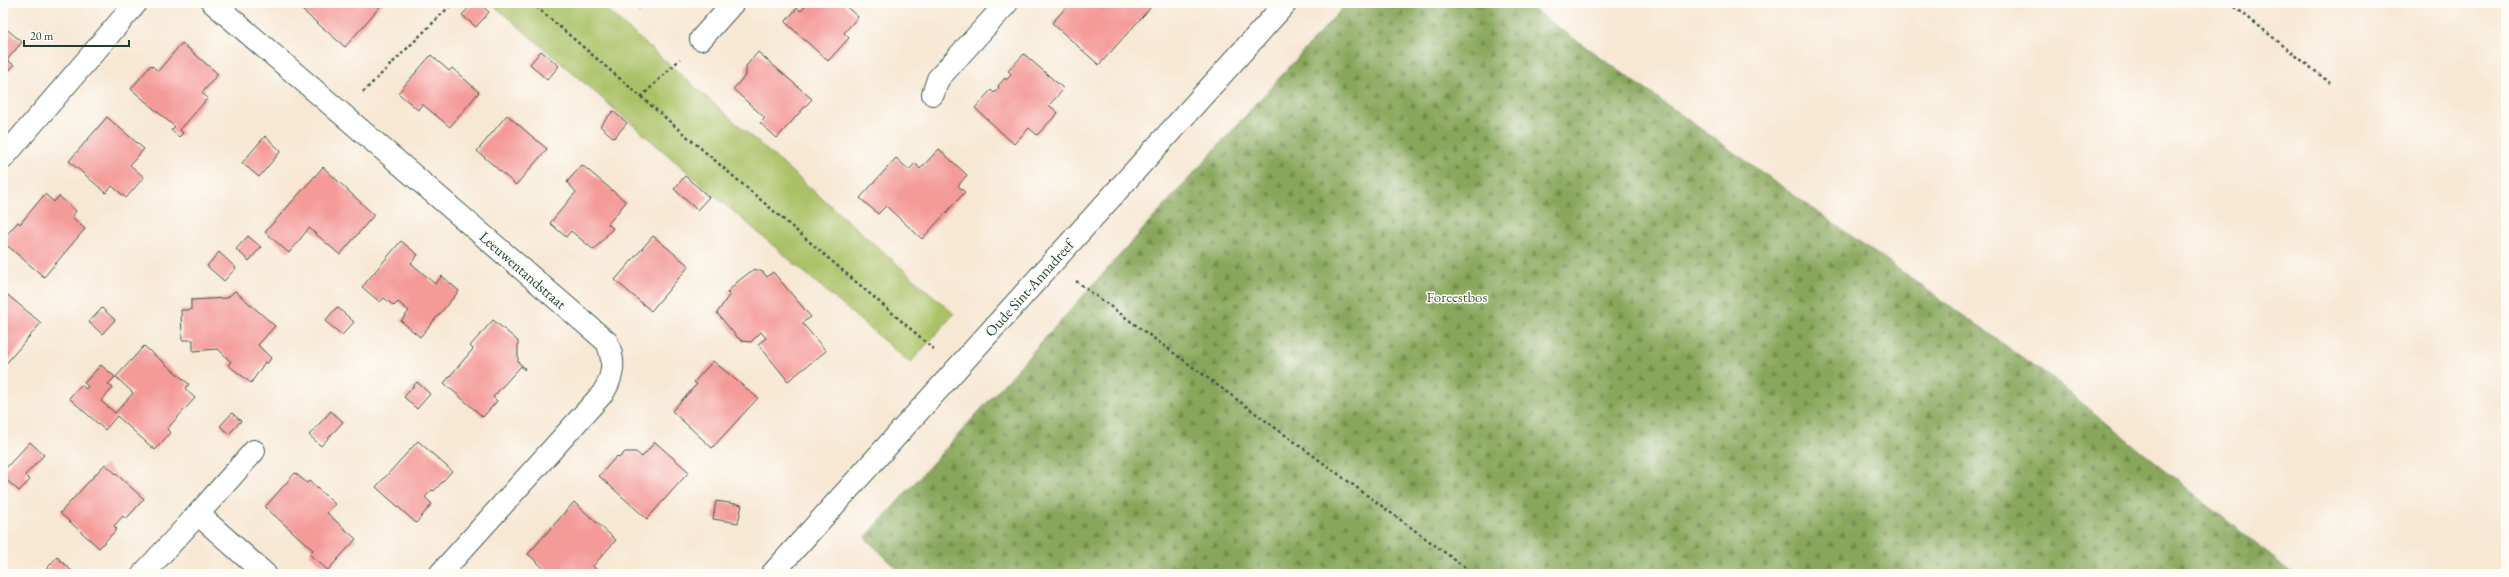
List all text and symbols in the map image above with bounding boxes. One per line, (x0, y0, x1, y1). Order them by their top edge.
scale bar (24, 22, 129, 48)
text: 20 m (30, 28, 54, 44)
street label: Leeuwentandstraat (476, 227, 571, 313)
street label: Oude Sint-Annadreef (980, 234, 1079, 341)
park label: Foreestbos (1427, 287, 1488, 306)

